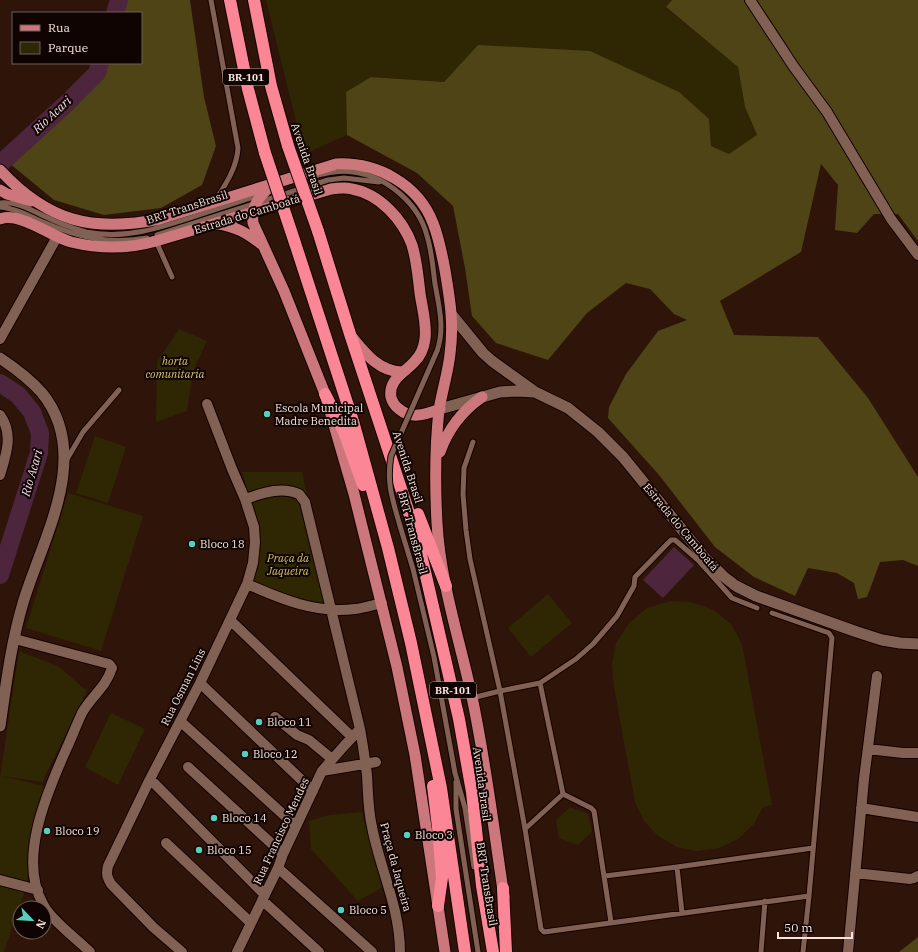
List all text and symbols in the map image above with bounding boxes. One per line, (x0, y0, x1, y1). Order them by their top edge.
legend (12, 12, 142, 64)
text: Rua (48, 20, 70, 35)
text: Parque (48, 40, 88, 55)
road number: BR-101 (223, 69, 269, 85)
water label: Rio Acari (28, 93, 74, 137)
street label: Avenida Brasil (288, 121, 326, 197)
street label: BRT TransBrasil (144, 187, 230, 227)
street label: Estrada do Camboatá (192, 191, 302, 237)
park label: horta comunitaria (145, 354, 205, 381)
place label: Escola Municipal Madre Benedita (275, 401, 363, 428)
marker: Escola Municipal Madre Benedita (262, 409, 272, 419)
street label: Avenida Brasil (390, 429, 426, 505)
water label: Rio Acari (18, 448, 45, 499)
street label: Estrada do Camboatá (640, 480, 722, 574)
street label: BRT TransBrasil (395, 490, 431, 576)
place label: Bloco 18 (200, 537, 245, 551)
marker: Bloco 18 (187, 539, 197, 549)
park label: Praça da Jaqueira (266, 551, 309, 578)
street label: Rua Osman Lins (158, 646, 208, 728)
road number: BR-101 (430, 682, 476, 698)
place label: Bloco 11 (267, 715, 312, 729)
marker: Bloco 11 (254, 717, 264, 727)
street label: Avenida Brasil (470, 746, 494, 822)
place label: Bloco 12 (253, 747, 298, 761)
marker: Bloco 12 (240, 749, 250, 759)
street label: Rua Francisco Mendes (250, 775, 312, 887)
place label: Bloco 14 (222, 811, 267, 825)
marker: Bloco 14 (209, 813, 219, 823)
street label: Praça da Jaqueira (377, 821, 415, 913)
place label: Bloco 19 (55, 824, 100, 838)
marker: Bloco 19 (42, 826, 52, 836)
place label: Bloco 3 (415, 828, 453, 842)
marker: Bloco 3 (402, 830, 412, 840)
street label: BRT TransBrasil (473, 841, 501, 927)
place label: Bloco 15 (207, 843, 252, 857)
marker: Bloco 15 (194, 845, 204, 855)
north arrow (12, 900, 52, 940)
place label: Bloco 5 (349, 903, 387, 917)
marker: Bloco 5 (336, 905, 346, 915)
scale bar (778, 914, 852, 940)
text: N (33, 917, 49, 931)
text: 50 m (784, 920, 813, 935)

